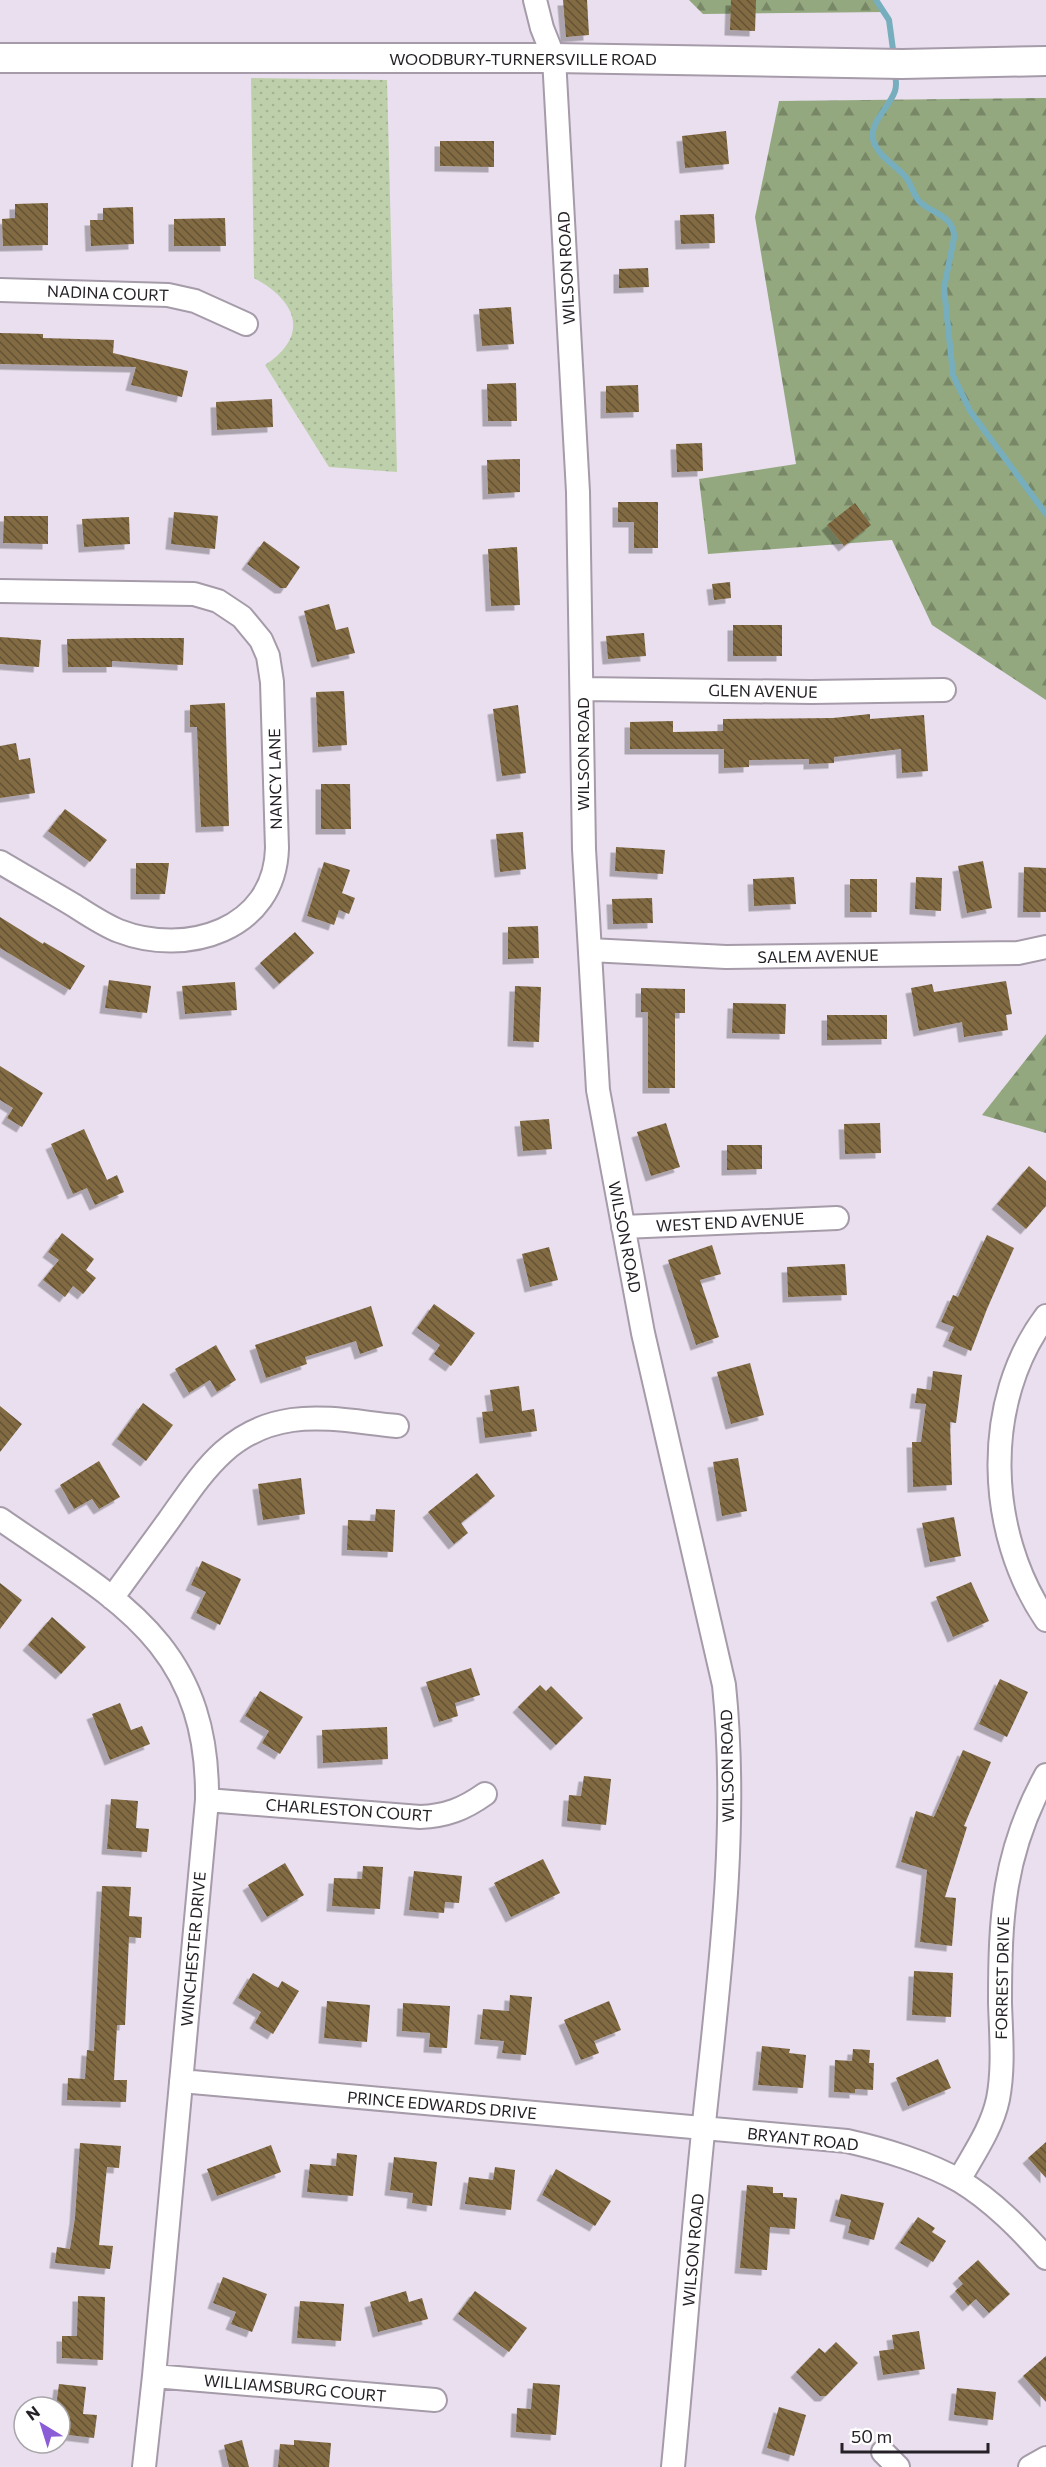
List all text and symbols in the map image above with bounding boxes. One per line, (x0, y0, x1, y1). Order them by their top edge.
street label: WOODBURY-TURNERSVILLE ROAD (389, 49, 657, 68)
street label: WILSON ROAD (553, 211, 578, 325)
street label: NADINA COURT (47, 281, 169, 304)
street label: GLEN AVENUE (708, 680, 818, 701)
street label: WILSON ROAD (573, 697, 592, 811)
street label: NANCY LANE (264, 728, 285, 830)
street label: SALEM AVENUE (757, 945, 879, 966)
street label: WILSON ROAD (605, 1179, 646, 1294)
street label: WEST END AVENUE (655, 1208, 805, 1235)
street label: WILSON ROAD (716, 1709, 737, 1823)
street label: CHARLESTON COURT (265, 1794, 433, 1825)
street label: WINCHESTER DRIVE (176, 1871, 209, 2027)
street label: FORREST DRIVE (991, 1916, 1012, 2040)
street label: PRINCE EDWARDS DRIVE (346, 2087, 538, 2122)
street label: BRYANT ROAD (746, 2123, 860, 2154)
street label: WILSON ROAD (678, 2193, 707, 2307)
street label: WILLIAMSBURG COURT (203, 2370, 387, 2405)
north arrow (12, 2395, 72, 2455)
text: N (22, 2402, 43, 2424)
scale bar (842, 2416, 988, 2454)
text: 50 m (851, 2425, 892, 2447)

